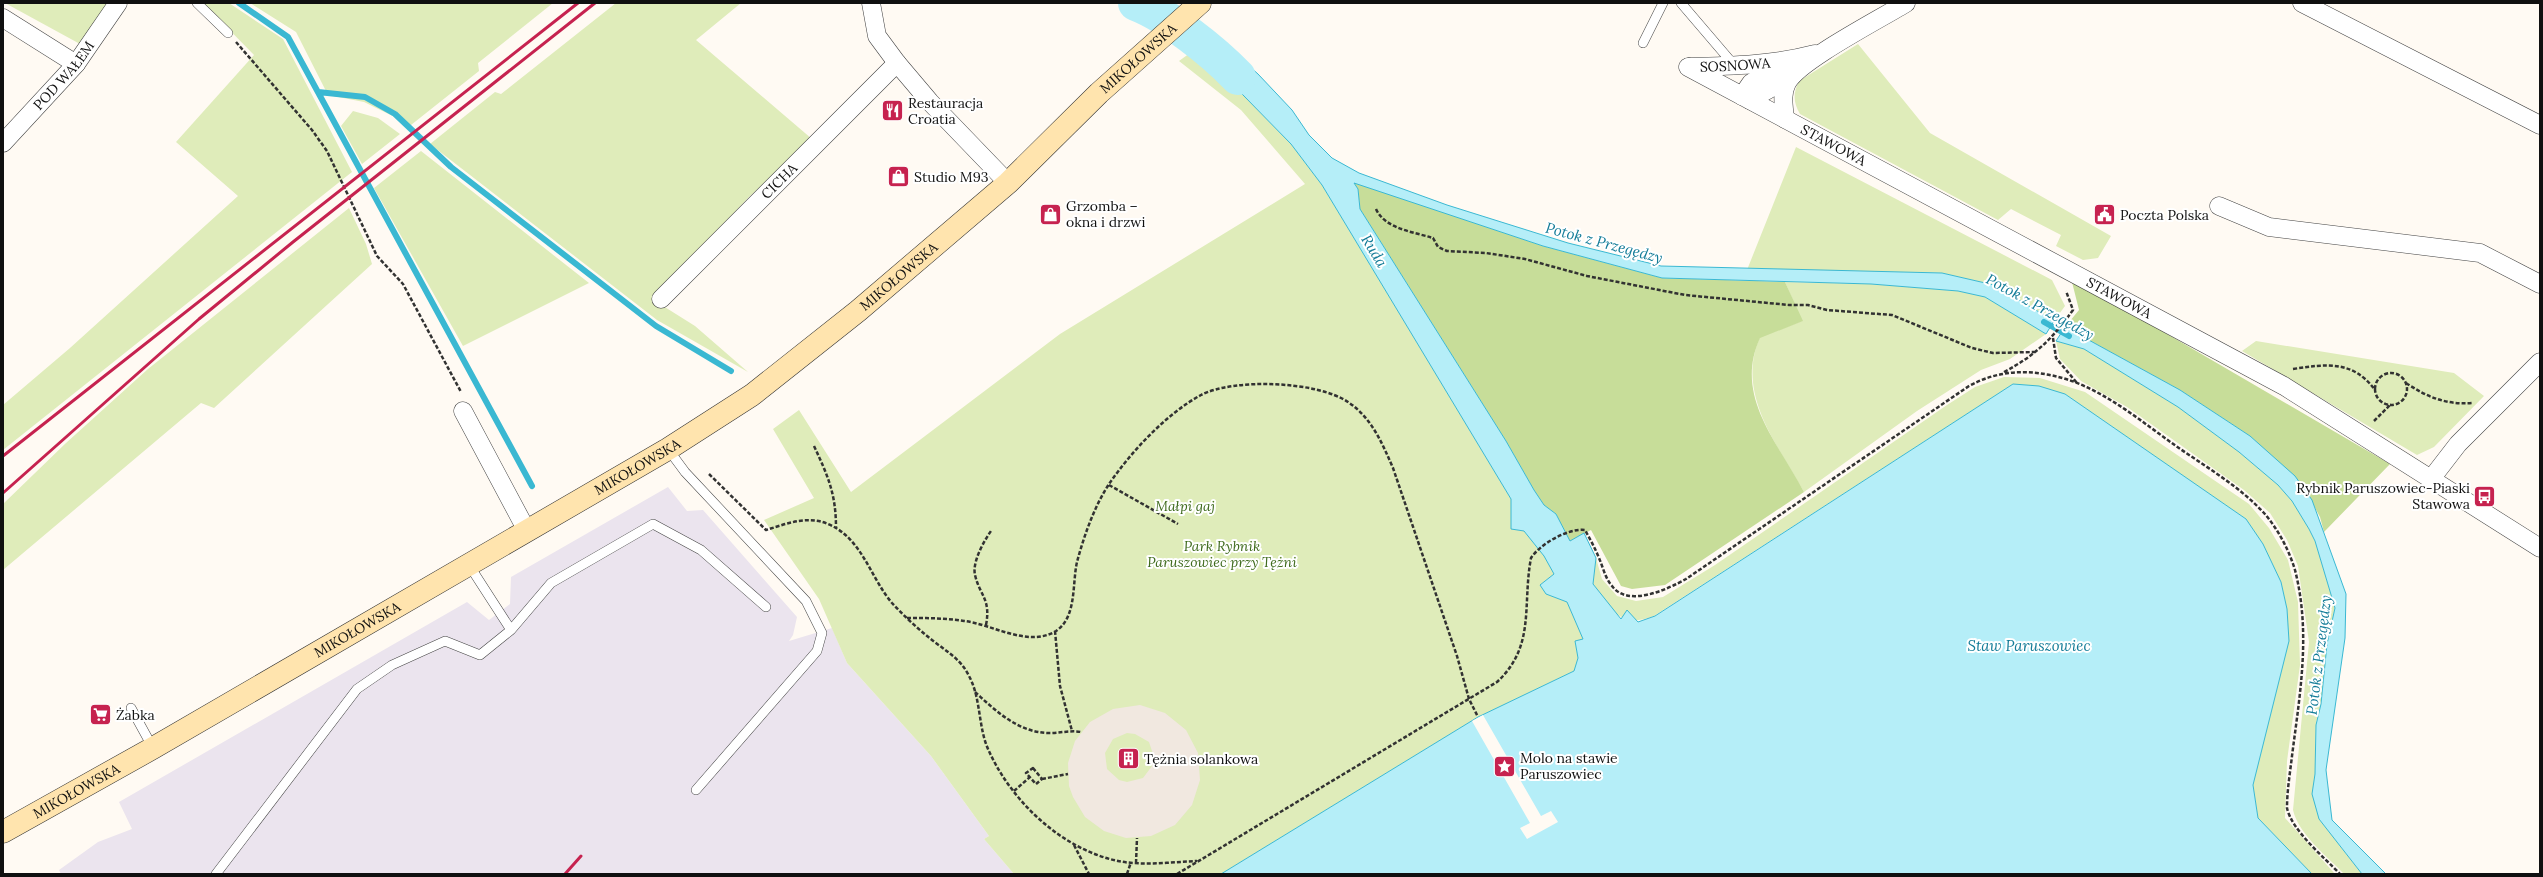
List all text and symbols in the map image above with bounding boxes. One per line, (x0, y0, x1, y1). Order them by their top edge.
street label: MIKOŁOWSKA (1096, 19, 1180, 97)
street label: POD WAŁEM (29, 37, 98, 114)
street label: SOSNOWA (1700, 53, 1771, 76)
place label: Restauracja Croatia (908, 94, 983, 128)
restaurant icon: Restauracja Croatia (880, 98, 906, 124)
street label: STAWOWA (1798, 120, 1869, 170)
street label: CICHA (757, 159, 801, 203)
shop icon: Studio M93 (885, 164, 911, 190)
place label: Studio M93 (914, 168, 989, 186)
place label: Grzomba – okna i drzwi (1066, 197, 1146, 231)
shop icon: Grzomba – okna i drzwi (1038, 201, 1064, 227)
public building icon: Poczta Polska (2092, 202, 2118, 228)
place label: Poczta Polska (2120, 206, 2209, 224)
water label: Potok z Przegędzy (1543, 218, 1665, 267)
water label: Ruda (1357, 231, 1392, 271)
street label: MIKOŁOWSKA (856, 238, 941, 315)
water label: Potok z Przegędzy (1983, 269, 2098, 344)
street label: STAWOWA (2083, 273, 2155, 323)
street label: MIKOŁOWSKA (591, 434, 684, 499)
place label: Rybnik Paruszowiec-Piaski Stawowa (2296, 479, 2470, 513)
bus stop icon: Rybnik Paruszowiec-Piaski Stawowa (2472, 483, 2498, 509)
park label: Małpi gaj (1155, 497, 1215, 515)
park label: Park Rybnik Paruszowiec przy Tężni (1147, 537, 1297, 571)
water label: Potok z Przegędzy (2302, 594, 2335, 716)
street label: MIKOŁOWSKA (311, 597, 404, 662)
water label: Staw Paruszowiec (1967, 636, 2091, 655)
supermarket icon: Żabka (87, 702, 113, 728)
place label: Żabka (116, 706, 155, 724)
building icon: Tężnia solankowa (1116, 746, 1142, 772)
place label: Molo na stawie Paruszowiec (1520, 749, 1618, 783)
place label: Tężnia solankowa (1144, 750, 1258, 768)
place icon: Molo na stawie Paruszowiec (1492, 753, 1518, 779)
street label: MIKOŁOWSKA (30, 759, 123, 822)

